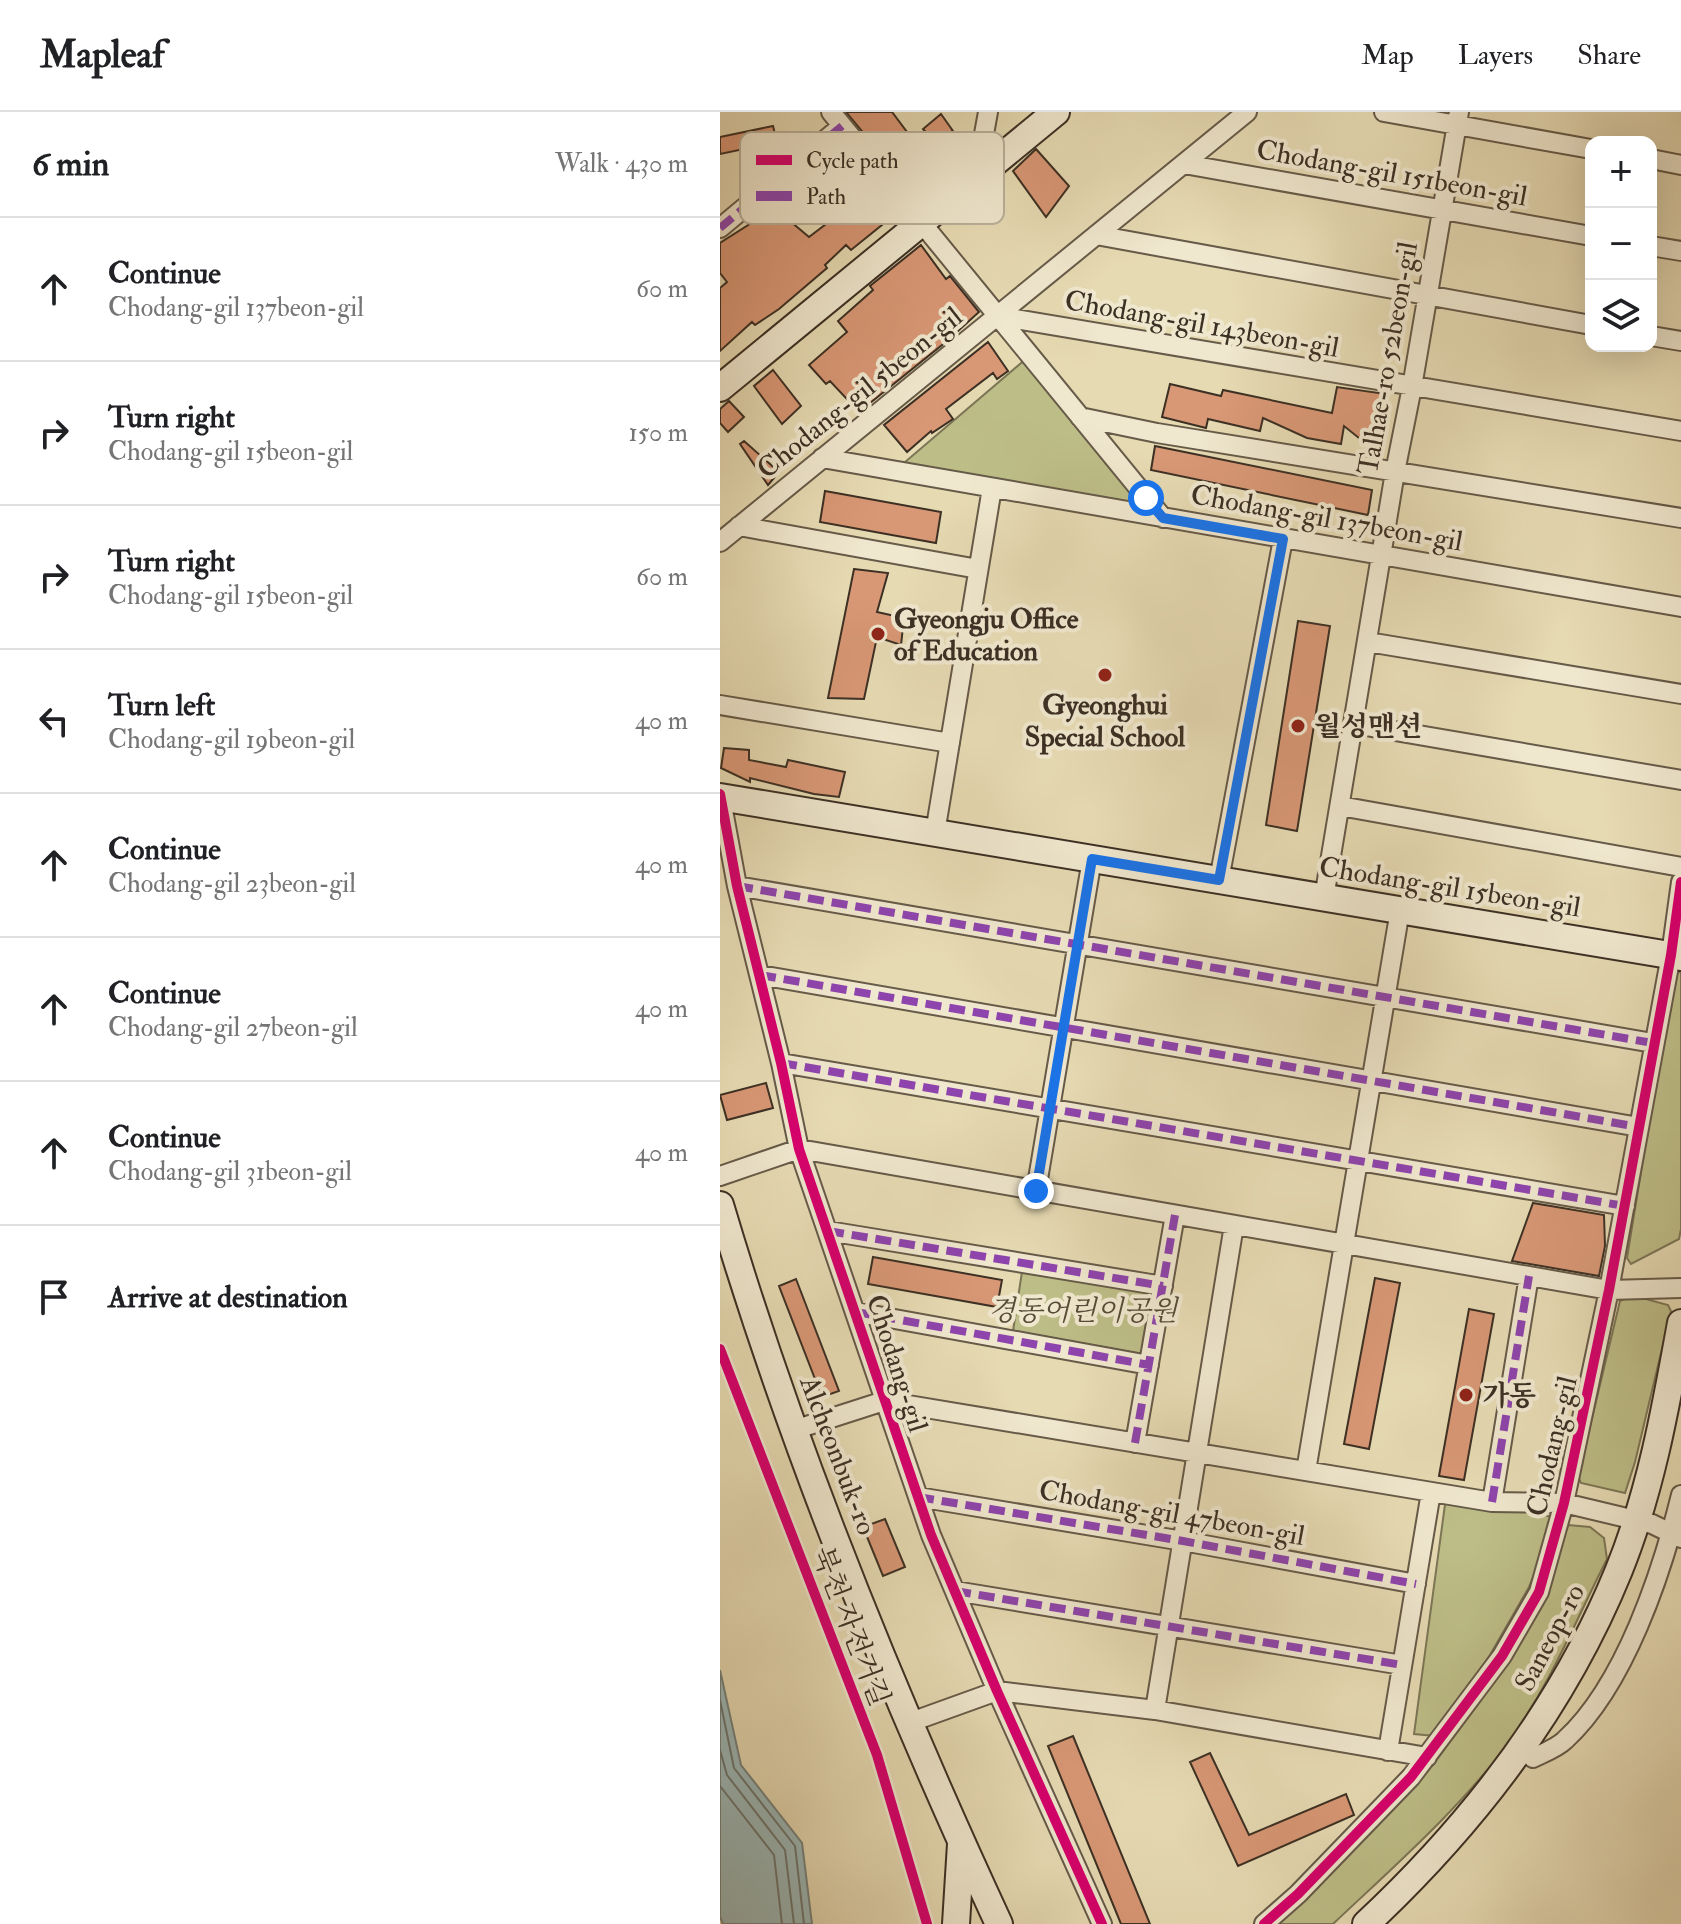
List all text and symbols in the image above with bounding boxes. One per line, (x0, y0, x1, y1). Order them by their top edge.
text: Mapleaf (40, 31, 165, 79)
text: Map (1361, 38, 1414, 73)
text: Layers (1458, 38, 1533, 73)
text: Share (1577, 38, 1641, 73)
legend (740, 132, 1004, 224)
street label: Chodang-gil 151beon-gil (1254, 132, 1530, 215)
map controls (1585, 136, 1657, 352)
button: + (1585, 136, 1657, 208)
text: 6 min (32, 143, 109, 186)
text: Cycle path (806, 147, 899, 176)
text: Walk · 430 m (555, 148, 688, 180)
text: Path (806, 183, 847, 211)
button: − (1585, 208, 1657, 280)
street label: Talhae-ro 52beon-gil (1351, 239, 1426, 477)
text: Continue (108, 255, 221, 292)
icon: ahead (32, 267, 76, 311)
text: 60 m (636, 273, 688, 305)
button: layers (1585, 280, 1657, 352)
street label: Chodang-gil 143beon-gil (1062, 283, 1342, 366)
text: Chodang-gil 137beon-gil (108, 292, 364, 324)
street label: Chodang-gil 5beon-gil (750, 300, 970, 487)
text: Turn right (108, 399, 235, 436)
icon: right (32, 411, 76, 455)
text: 150 m (629, 417, 688, 449)
text: Chodang-gil 15beon-gil (108, 436, 353, 468)
street label: Chodang-gil 137beon-gil (1188, 477, 1465, 560)
route start (1128, 480, 1164, 516)
text: Turn right (108, 543, 235, 580)
icon: right (32, 555, 76, 599)
text: 60 m (636, 561, 688, 593)
text: Chodang-gil 15beon-gil (108, 580, 353, 612)
place label: Gyeongju Office of Education (894, 602, 1079, 669)
marker: Gyeongju Office of Education (869, 625, 887, 643)
marker: Gyeonghui Special School (1096, 666, 1114, 684)
text: Turn left (108, 687, 215, 724)
place label: Gyeonghui Special School (1025, 688, 1186, 755)
icon: left (32, 699, 76, 743)
text: 40 m (635, 705, 688, 737)
place label: 월성맨션 (1314, 710, 1422, 745)
marker: 월성맨션 (1289, 717, 1307, 735)
text: Chodang-gil 19beon-gil (108, 724, 355, 756)
text: Continue (108, 831, 221, 868)
icon: ahead (32, 843, 76, 887)
text: 40 m (635, 849, 688, 881)
street label: Chodang-gil 15beon-gil (1317, 850, 1583, 925)
text: Chodang-gil 23beon-gil (108, 868, 356, 900)
text: Continue (108, 975, 221, 1012)
icon: ahead (32, 987, 76, 1031)
text: 40 m (635, 993, 688, 1025)
text: Chodang-gil 27beon-gil (108, 1012, 358, 1044)
text: Continue (108, 1119, 221, 1156)
icon: ahead (32, 1131, 76, 1175)
text: 40 m (635, 1137, 688, 1169)
text: Chodang-gil 31beon-gil (108, 1156, 352, 1188)
route end (1018, 1173, 1054, 1209)
icon: arrive (32, 1275, 76, 1319)
text: Arrive at destination (108, 1279, 348, 1316)
street label: Chodang-gil (858, 1290, 935, 1437)
park label: 경동어린이공원 (988, 1294, 1180, 1329)
street label: Alcheonbuk-ro (791, 1370, 884, 1540)
street label: Chodang-gil (1519, 1373, 1586, 1520)
place label: 가동 (1482, 1379, 1536, 1414)
marker: 가동 (1457, 1386, 1475, 1404)
street label: Chodang-gil 47beon-gil (1036, 1473, 1307, 1554)
street label: 북천 자전거길 (804, 1542, 897, 1711)
street label: Saneop-ro (1508, 1578, 1593, 1697)

